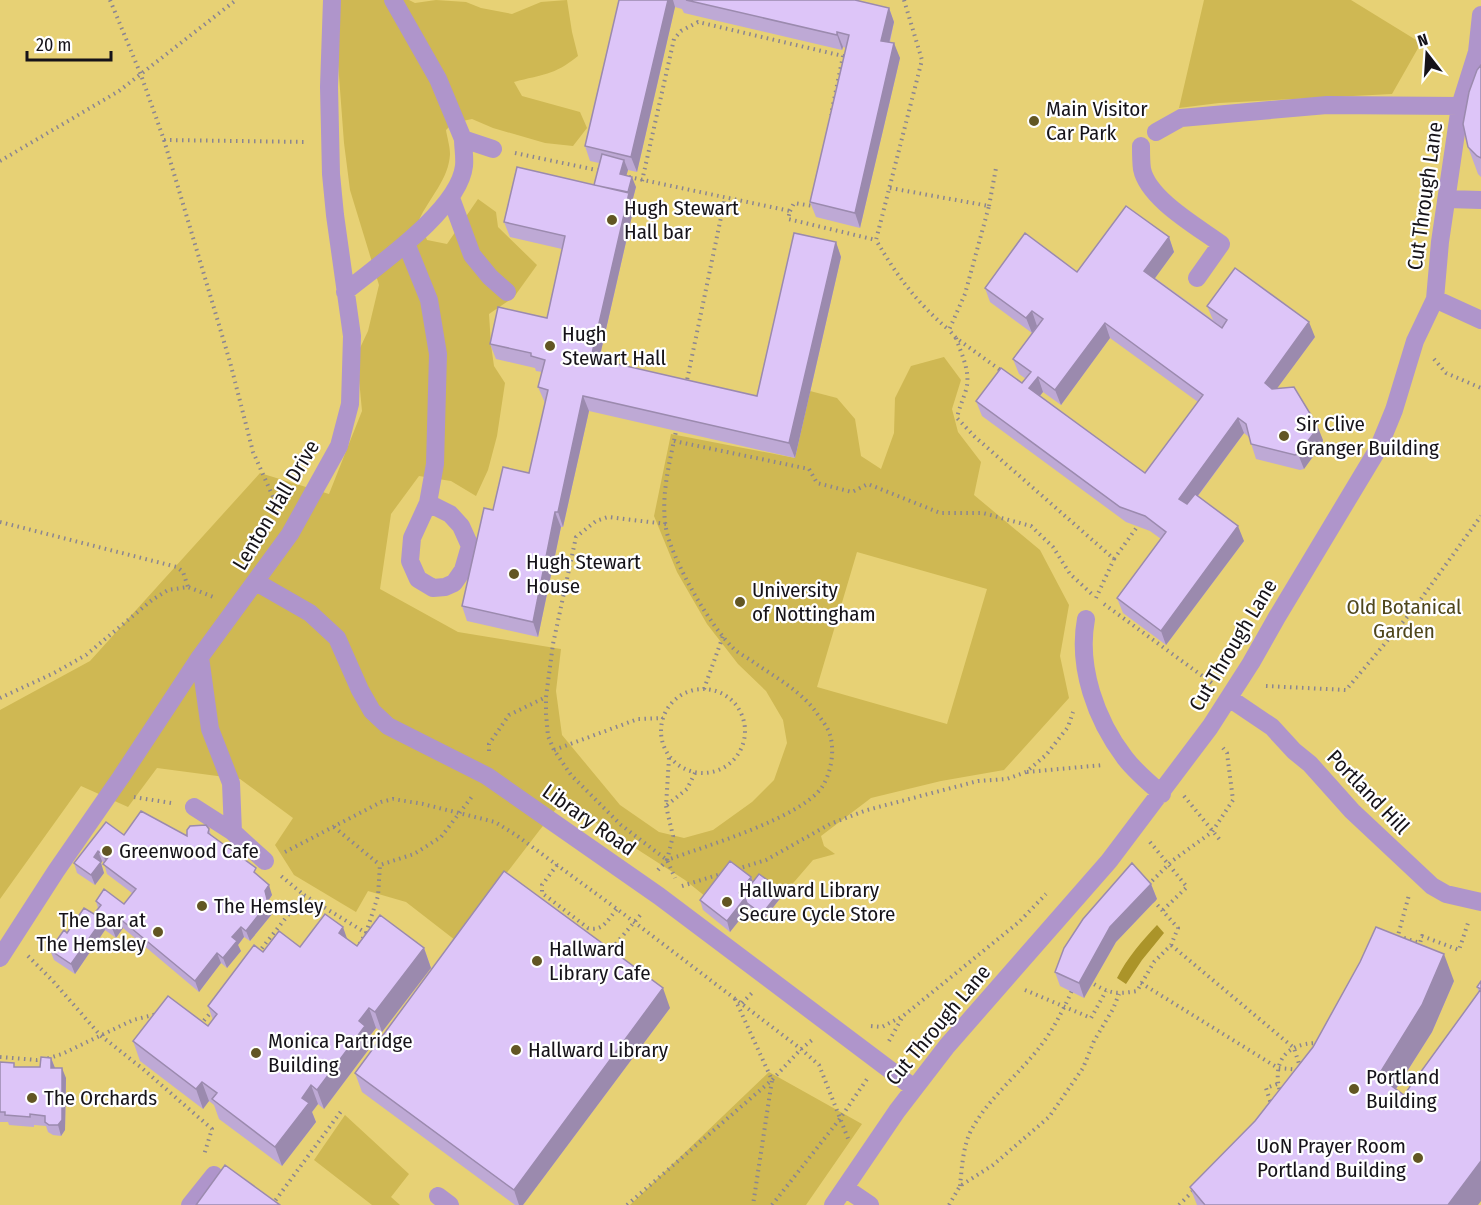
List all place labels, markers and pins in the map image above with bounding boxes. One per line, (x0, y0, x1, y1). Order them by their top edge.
place label: Main Visitor Car Park (1046, 96, 1148, 146)
marker: Main Visitor Car Park (1027, 114, 1041, 128)
place label: Hugh Stewart Hall bar (624, 195, 739, 245)
marker: Hugh Stewart Hall bar (605, 213, 619, 227)
place label: Hugh Stewart Hall (562, 321, 667, 371)
marker: Hugh Stewart Hall (543, 339, 557, 353)
place label: Sir Clive Granger Building (1296, 411, 1439, 461)
marker: Sir Clive Granger Building (1277, 429, 1291, 443)
place label: Hugh Stewart House (526, 549, 641, 599)
marker: Hugh Stewart House (507, 567, 521, 581)
place label: University of Nottingham (752, 577, 876, 627)
marker: University of Nottingham (733, 595, 747, 609)
place label: Greenwood Cafe (119, 838, 259, 864)
marker: Greenwood Cafe (100, 844, 114, 858)
place label: Hallward Library Secure Cycle Store (739, 877, 895, 927)
place label: The Hemsley (214, 893, 324, 919)
marker: Hallward Library Secure Cycle Store (720, 895, 734, 909)
marker: The Hemsley (195, 899, 209, 913)
place label: The Bar at The Hemsley (37, 907, 147, 957)
marker: The Bar at The Hemsley (151, 925, 165, 939)
place label: Hallward Library Cafe (549, 936, 651, 986)
marker: Hallward Library Cafe (530, 954, 544, 968)
place label: Monica Partridge Building (268, 1028, 413, 1078)
place label: Hallward Library (528, 1037, 669, 1063)
marker: Hallward Library (509, 1043, 523, 1057)
marker: Monica Partridge Building (249, 1046, 263, 1060)
place label: Portland Building (1366, 1064, 1439, 1114)
marker: Portland Building (1347, 1082, 1361, 1096)
place label: The Orchards (44, 1085, 157, 1111)
marker: The Orchards (25, 1091, 39, 1105)
place label: UoN Prayer Room Portland Building (1256, 1133, 1406, 1183)
marker: UoN Prayer Room Portland Building (1411, 1151, 1425, 1165)

